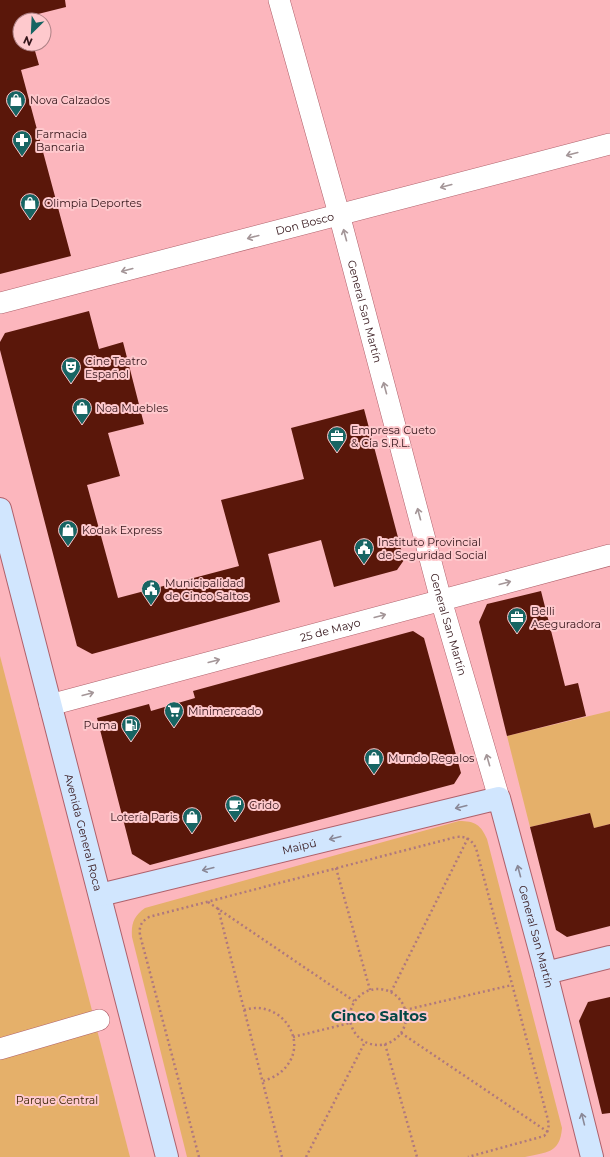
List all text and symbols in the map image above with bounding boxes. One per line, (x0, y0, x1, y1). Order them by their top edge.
north arrow (12, 12, 52, 52)
text: N (21, 33, 35, 49)
shop icon: Nova Calzados (5, 89, 27, 117)
place label: Nova Calzados (30, 93, 110, 107)
place label: Farmacia Bancaria (36, 127, 87, 154)
pharmacy icon: Farmacia Bancaria (11, 129, 33, 157)
one-way arrow (566, 150, 579, 158)
one-way arrow (440, 183, 453, 191)
shop icon: Olimpia Deportes (19, 192, 41, 220)
place label: Olimpia Deportes (44, 196, 142, 210)
street label: Don Bosco (274, 209, 336, 238)
one-way arrow (340, 229, 348, 242)
one-way arrow (247, 234, 260, 241)
street label: General San Martín (344, 259, 385, 364)
one-way arrow (121, 266, 134, 274)
place label: Cine Teatro Español (85, 354, 147, 381)
theatre icon: Cine Teatro Español (60, 356, 82, 384)
one-way arrow (381, 382, 388, 395)
shop icon: Noa Muebles (71, 397, 93, 425)
place label: Noa Muebles (96, 401, 169, 415)
place label: Empresa Cueto & Cia S.R.L. (351, 423, 436, 450)
office icon: Empresa Cueto & Cia S.R.L. (326, 425, 348, 453)
one-way arrow (414, 508, 422, 521)
shop icon: Kodak Express (57, 519, 79, 547)
place label: Kodak Express (82, 523, 163, 537)
place label: Instituto Provincial de Seguridad Social (378, 535, 487, 562)
public building icon: Instituto Provincial de Seguridad Social (353, 537, 375, 565)
street label: General San Martín (427, 572, 470, 677)
place label: Municipalidad de Cinco Saltos (165, 576, 249, 603)
public building icon: Municipalidad de Cinco Saltos (140, 578, 162, 606)
one-way arrow (499, 578, 512, 586)
place label: Belli Aseguradora (531, 604, 601, 631)
office icon: Belli Aseguradora (506, 606, 528, 634)
one-way arrow (373, 612, 386, 619)
street label: 25 de Mayo (298, 615, 362, 645)
one-way arrow (207, 657, 220, 664)
one-way arrow (81, 690, 94, 698)
supermarket icon: Minimercado (163, 700, 185, 728)
place label: Minimercado (188, 704, 262, 718)
fuel station icon: Puma (120, 714, 142, 742)
place label: Puma (84, 718, 117, 732)
shop icon: Mundo Regalos (363, 747, 385, 775)
place label: Mundo Regalos (388, 751, 475, 765)
one-way arrow (484, 754, 491, 767)
street label: Avenida General Roca (62, 772, 105, 893)
cafe icon: Grido (224, 794, 246, 822)
place label: Grido (249, 798, 279, 812)
one-way arrow (455, 804, 468, 811)
shop icon: Lotería Paris (181, 806, 203, 834)
place label: Lotería Paris (110, 810, 179, 824)
one-way arrow (329, 834, 342, 842)
street label: Maipú (281, 836, 318, 857)
one-way arrow (202, 865, 215, 873)
one-way arrow (515, 865, 522, 878)
street label: General San Martín (516, 884, 556, 989)
district label: Cinco Saltos (331, 1006, 427, 1025)
park label: Parque Central (16, 1093, 98, 1107)
one-way arrow (579, 1113, 586, 1126)

